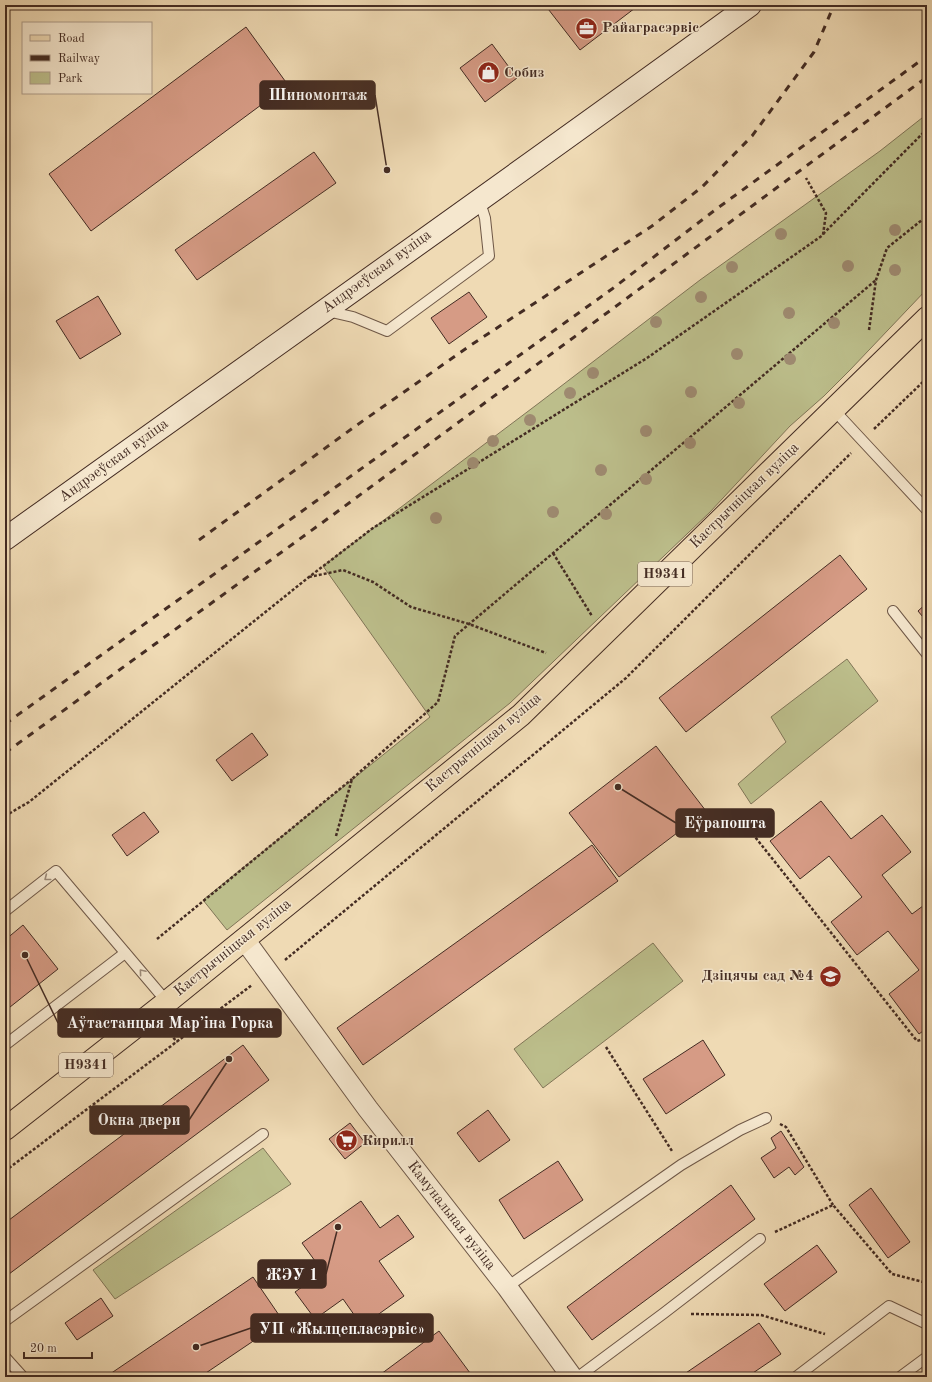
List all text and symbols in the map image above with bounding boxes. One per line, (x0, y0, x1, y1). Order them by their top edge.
office icon: Райаграсэрвіс (573, 15, 599, 41)
place label: Райаграсэрвіс (602, 21, 699, 36)
legend (22, 22, 152, 94)
text: Road (58, 33, 85, 45)
text: Railway (58, 53, 101, 65)
shop icon: Собиз (475, 60, 501, 86)
place label: Собиз (504, 66, 544, 81)
text: Park (58, 73, 83, 85)
callout: Шиномонтаж (260, 81, 375, 109)
text: Шиномонтаж (268, 88, 368, 104)
street label: Андрэеўская вуліца (320, 227, 435, 316)
street label: Андрэеўская вуліца (57, 416, 172, 505)
street label: Кастрычніцкая вуліца (688, 440, 803, 552)
road number: Н9341 (638, 562, 692, 586)
street label: Кастрычніцкая вуліца (424, 690, 545, 795)
callout: Еўрапошта (676, 809, 774, 837)
text: Еўрапошта (684, 816, 766, 832)
one-way arrow (45, 873, 52, 880)
street label: Кастрычніцкая вуліца (172, 896, 295, 1000)
school or university icon: Дзіцячы сад №4 (817, 963, 843, 989)
one-way arrow (139, 969, 146, 977)
place label: Дзіцячы сад №4 (702, 969, 814, 984)
callout: Аўтастанцыя Марʼіна Горка (58, 1009, 281, 1037)
text: Аўтастанцыя Марʼіна Горка (66, 1016, 274, 1032)
road number: Н9341 (59, 1053, 113, 1077)
callout: Окна двери (90, 1106, 189, 1134)
text: Окна двери (97, 1113, 181, 1129)
supermarket icon: Кирилл (334, 1128, 360, 1154)
place label: Кирилл (362, 1134, 414, 1149)
street label: Камунальная вуліца (404, 1159, 498, 1274)
callout: ЖЭУ 1 (258, 1260, 326, 1288)
text: ЖЭУ 1 (266, 1268, 318, 1284)
callout: УП «Жылцепласэрвіс» (251, 1314, 433, 1342)
text: УП «Жылцепласэрвіс» (259, 1322, 425, 1338)
scale bar (24, 1334, 92, 1360)
text: 20 m (30, 1343, 57, 1355)

